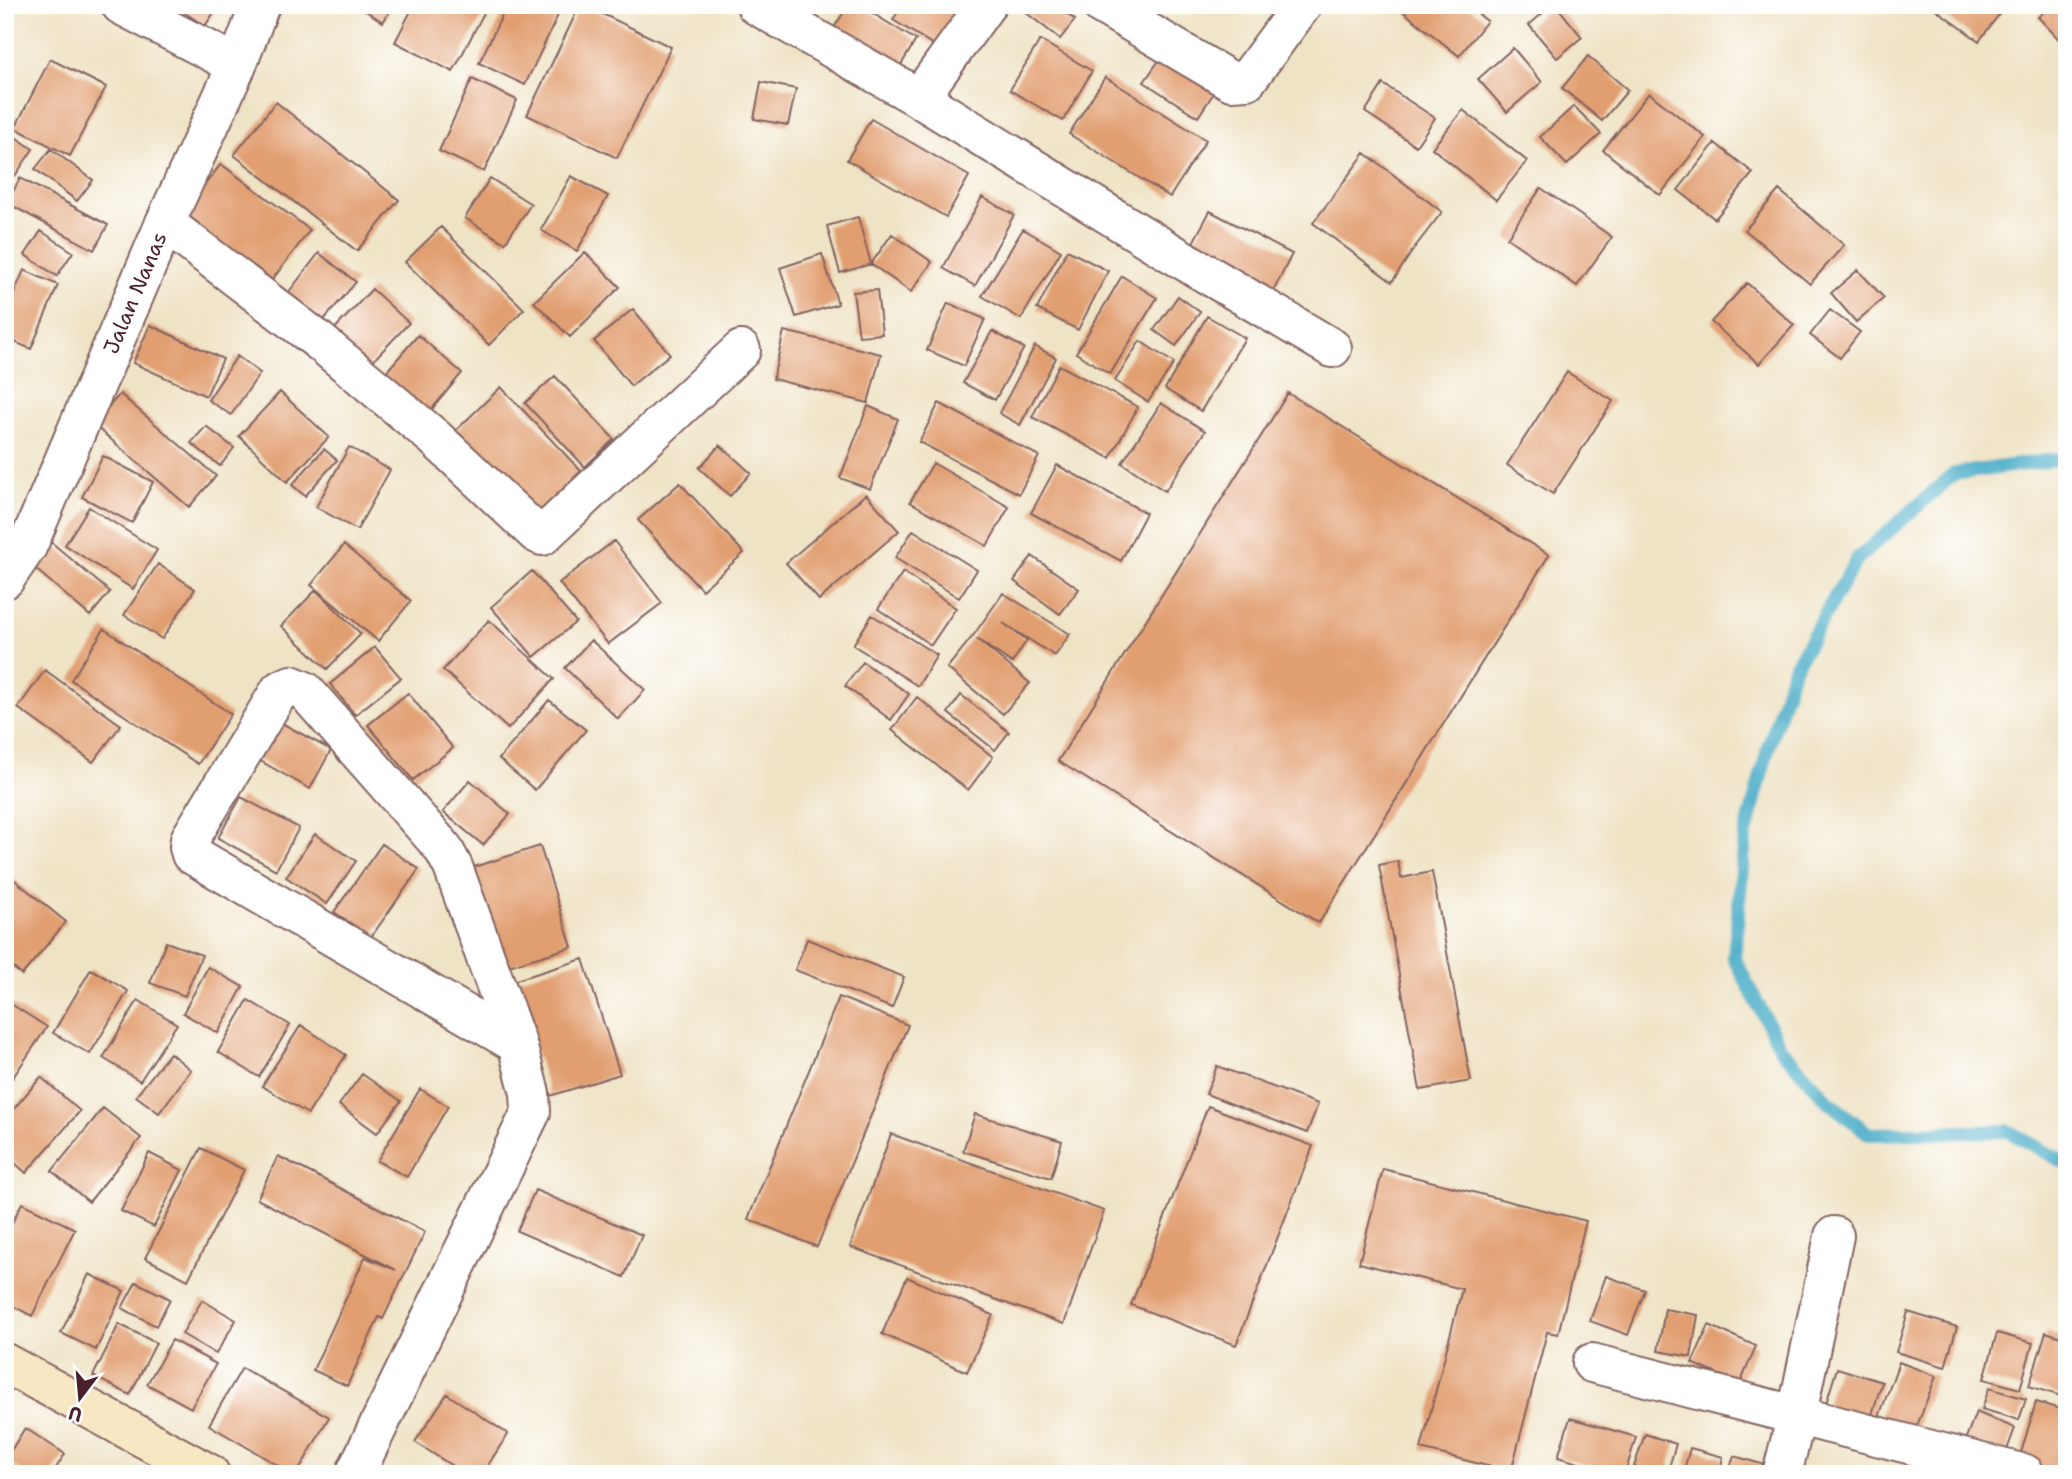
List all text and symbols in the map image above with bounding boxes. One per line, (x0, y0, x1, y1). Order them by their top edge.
street label: Jalan Nanas (97, 228, 174, 358)
north arrow (46, 1364, 116, 1434)
text: U (66, 1400, 85, 1428)

